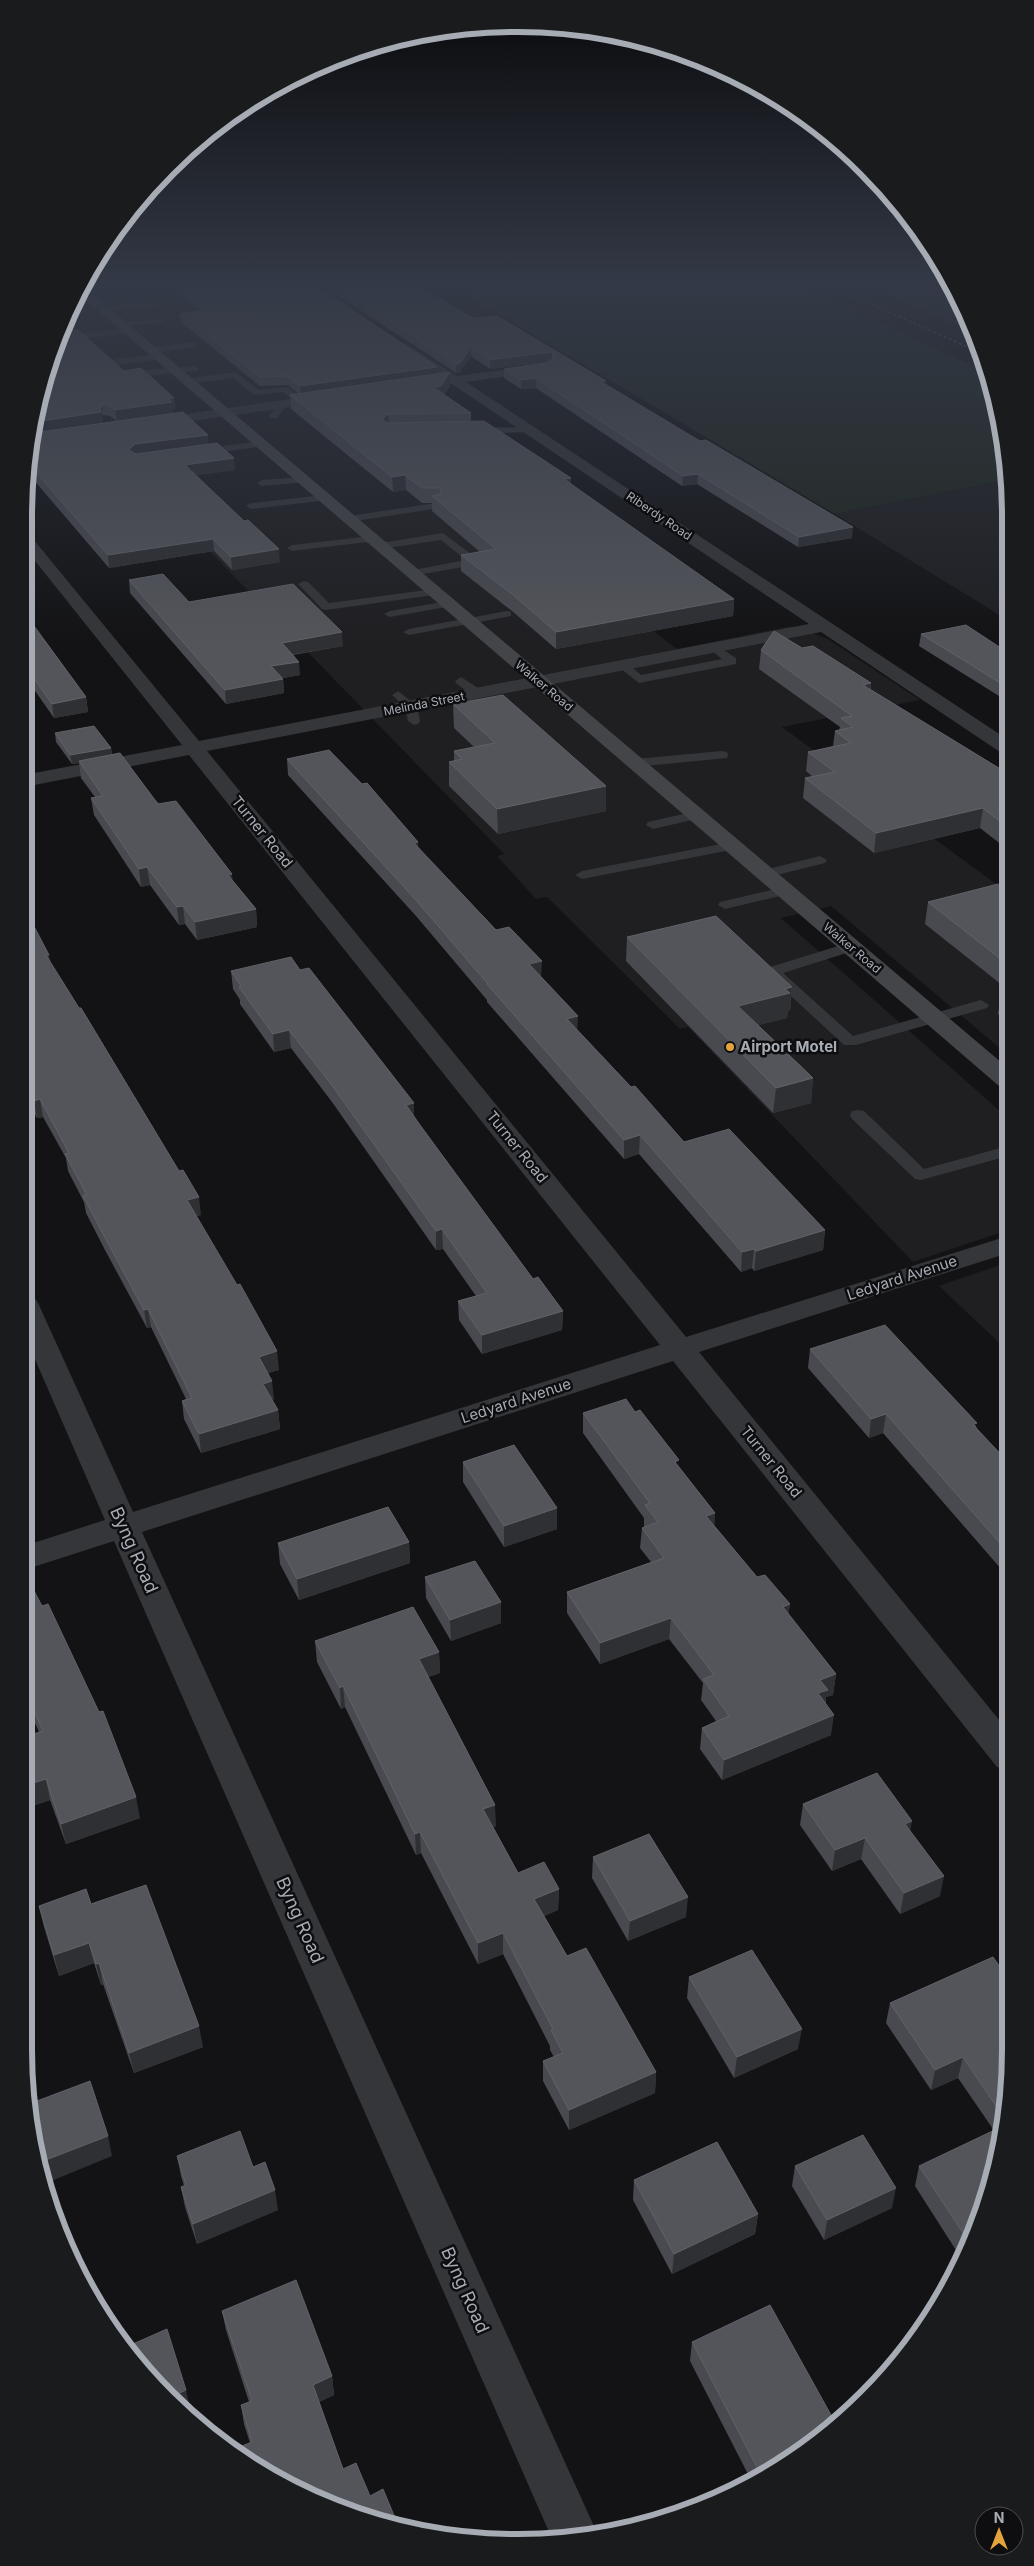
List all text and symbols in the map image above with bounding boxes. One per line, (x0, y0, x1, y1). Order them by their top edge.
street label: Riberdy Road (624, 488, 695, 543)
street label: Walker Road (512, 657, 576, 714)
street label: Melinda Street (382, 688, 466, 719)
street label: Turner Road (228, 792, 297, 871)
street label: Walker Road (820, 919, 884, 976)
place label: Airport Motel (740, 1037, 837, 1056)
marker: Airport Motel (724, 1041, 736, 1053)
street label: Turner Road (483, 1107, 552, 1186)
street label: Ledyard Avenue (844, 1251, 959, 1304)
street label: Ledyard Avenue (458, 1374, 573, 1427)
street label: Turner Road (737, 1422, 806, 1501)
street label: Byng Road (106, 1503, 163, 1596)
street label: Byng Road (272, 1873, 329, 1966)
street label: Byng Road (437, 2243, 494, 2336)
north arrow (974, 2506, 1024, 2556)
text: N (994, 2509, 1004, 2526)

